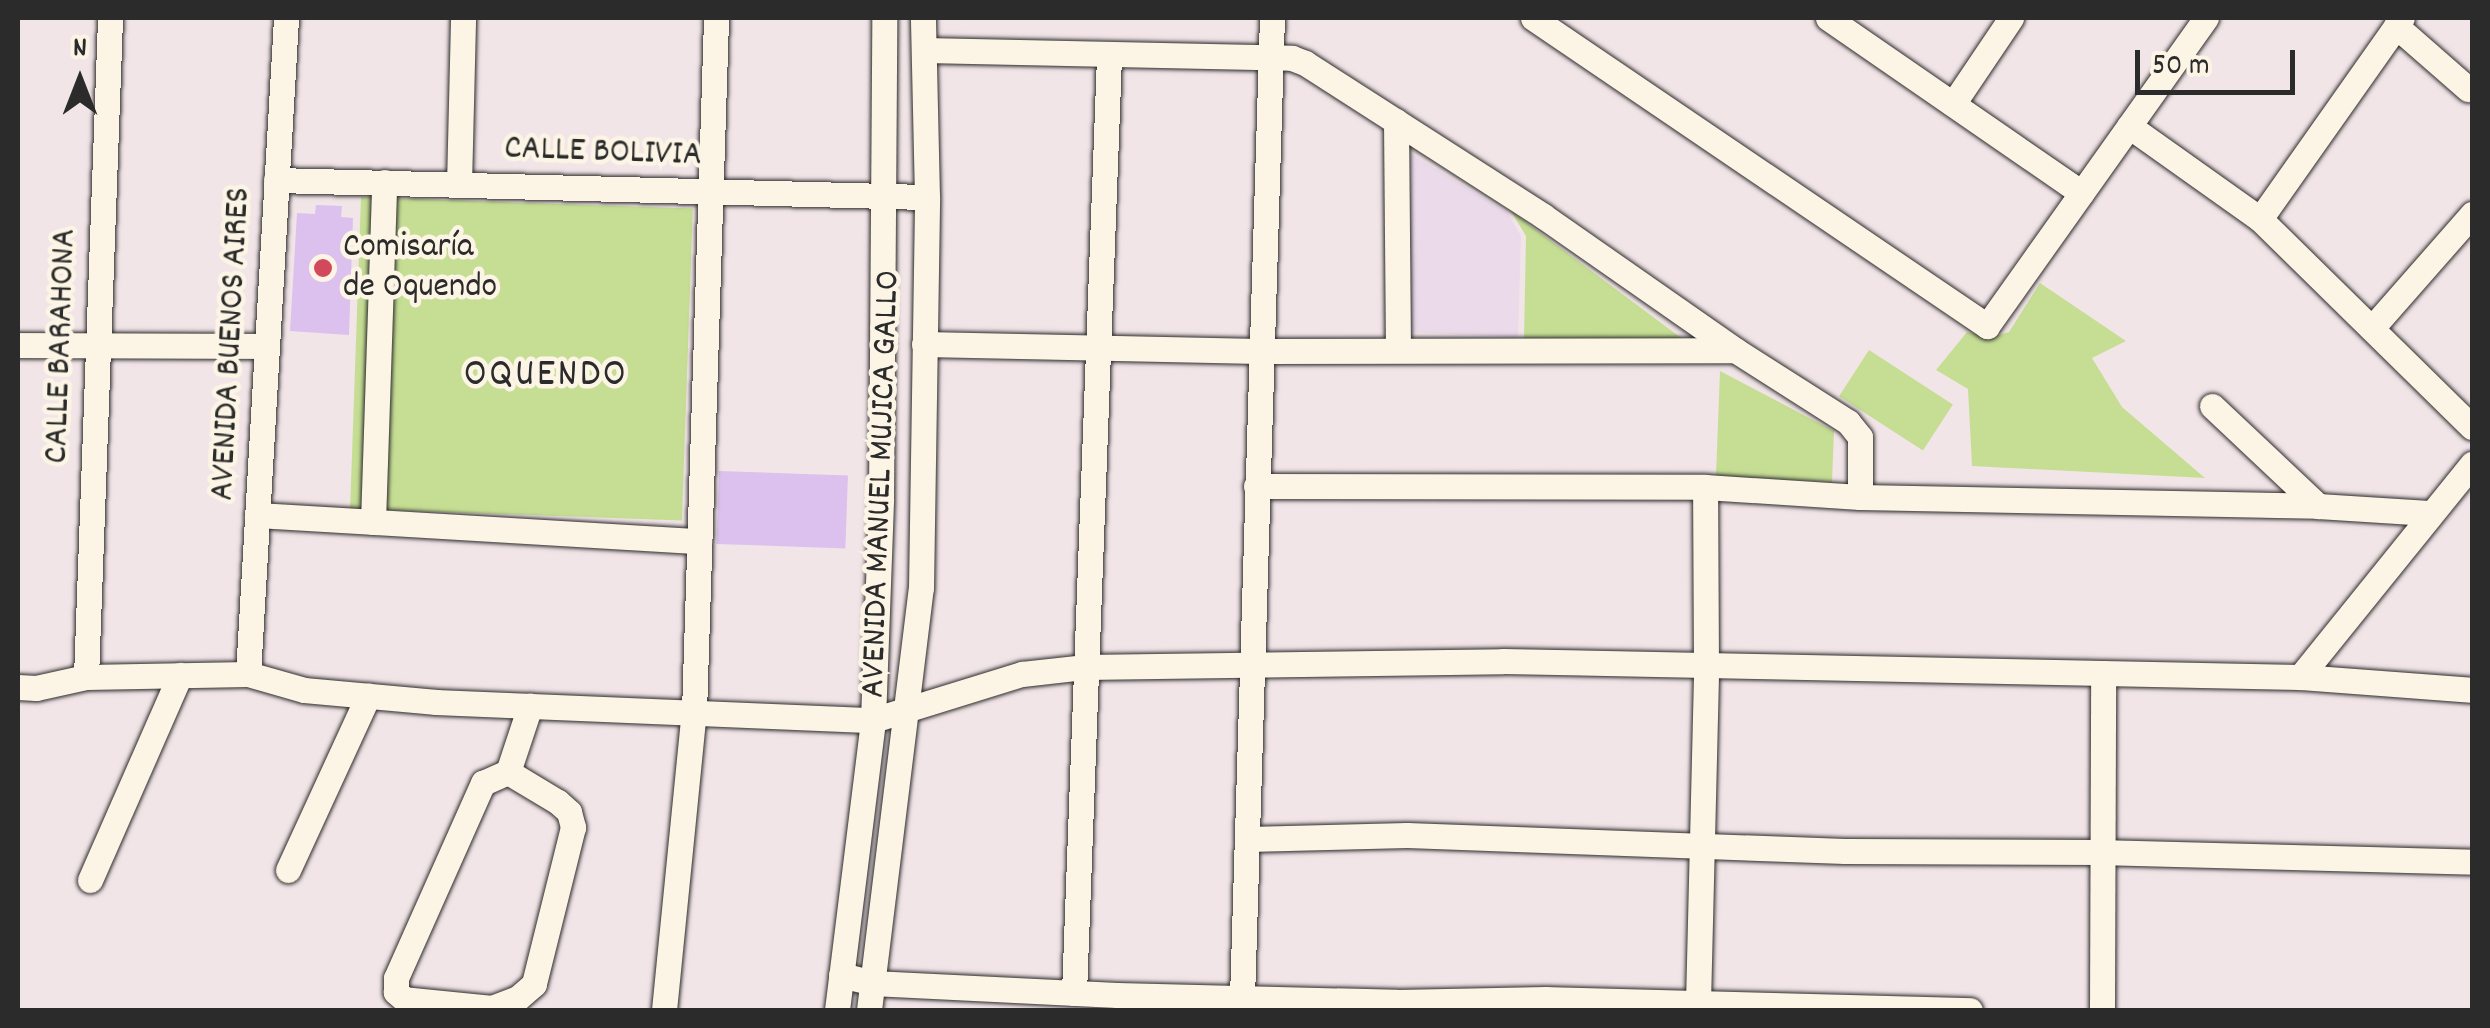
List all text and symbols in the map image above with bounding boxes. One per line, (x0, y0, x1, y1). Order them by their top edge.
north arrow (30, 30, 130, 130)
text: N (73, 30, 87, 70)
scale bar (2140, 30, 2300, 92)
text: 50 m (2152, 46, 2210, 89)
street label: CALLE BOLIVIA (504, 129, 702, 177)
street label: AVENIDA BUENOS AIRES (203, 186, 261, 502)
place label: Comisaría de Oquendo (343, 227, 497, 309)
street label: CALLE BARAHONA (37, 228, 87, 464)
marker: Comisaría de Oquendo (312, 257, 334, 279)
street label: AVENIDA MANUEL MUJICA GALLO (854, 269, 910, 699)
district label: OQUENDO (464, 353, 628, 401)

